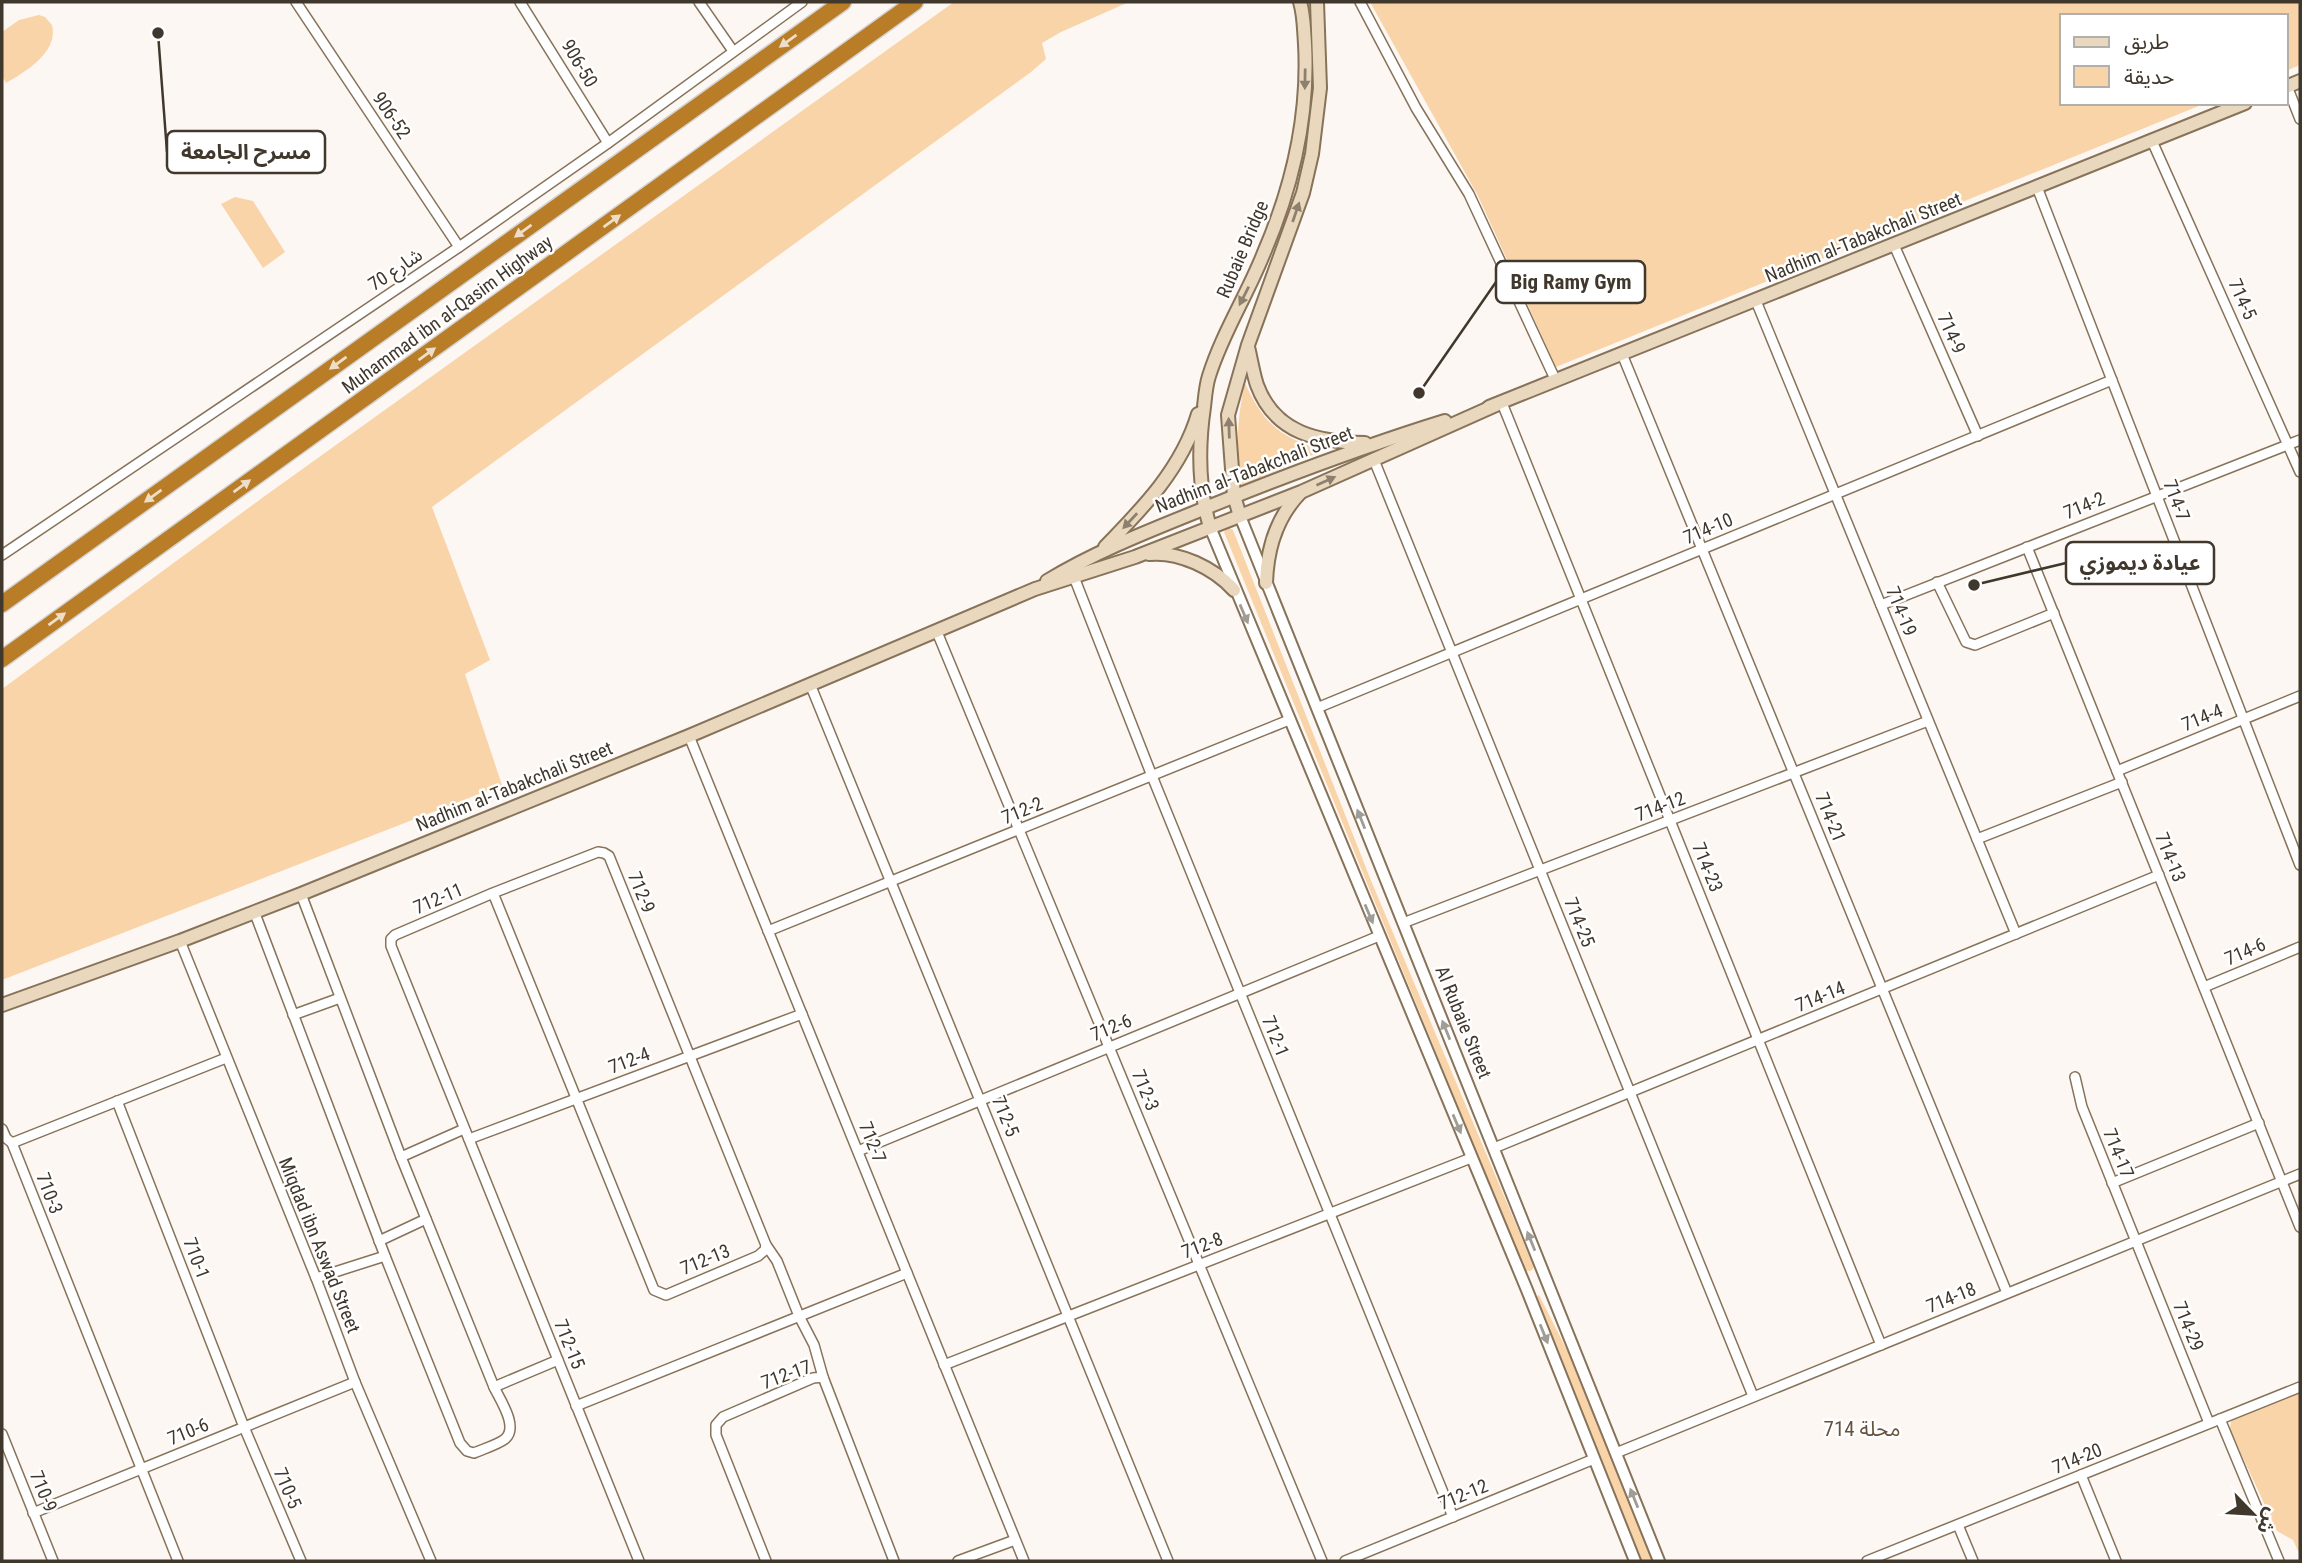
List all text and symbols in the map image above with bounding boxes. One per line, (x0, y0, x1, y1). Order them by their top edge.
legend (2060, 14, 2288, 105)
text: طريق (2124, 30, 2169, 55)
one-way arrow (779, 34, 797, 48)
street label: 906-50 (556, 35, 603, 91)
text: حديقة (2124, 65, 2174, 89)
one-way arrow (1299, 68, 1311, 90)
street label: 906-52 (368, 87, 416, 143)
callout: مسرح الجامعة (167, 131, 325, 173)
text: مسرح الجامعة (181, 140, 311, 167)
street label: Nadhim al-Tabakchali Street (1761, 187, 1965, 287)
street label: Rubaie Bridge (1212, 197, 1273, 301)
one-way arrow (1291, 202, 1302, 223)
one-way arrow (603, 214, 621, 228)
one-way arrow (514, 224, 532, 238)
street label: Muhammad ibn al-Qasim Highway (337, 230, 557, 399)
street label: شارع 70 (364, 243, 428, 297)
callout: Big Ramy Gym (1496, 261, 1645, 303)
text: Big Ramy Gym (1511, 270, 1632, 294)
street label: 714-5 (2223, 275, 2262, 323)
one-way arrow (1239, 286, 1250, 306)
street label: 714-9 (1932, 309, 1971, 357)
one-way arrow (418, 347, 436, 361)
one-way arrow (329, 356, 347, 370)
one-way arrow (1223, 417, 1234, 439)
street label: Nadhim al-Tabakchali Street (1152, 421, 1356, 518)
one-way arrow (1315, 475, 1336, 486)
street label: 714-7 (2158, 476, 2195, 524)
one-way arrow (233, 480, 251, 494)
street label: 714-2 (2060, 487, 2108, 524)
one-way arrow (144, 489, 162, 503)
street label: 714-10 (1680, 508, 1736, 549)
one-way arrow (1123, 512, 1139, 529)
callout: عيادة ديموزي (2066, 542, 2214, 584)
text: عيادة ديموزي (2080, 551, 2200, 580)
street label: 714-19 (1881, 583, 1922, 639)
one-way arrow (1239, 603, 1250, 624)
one-way arrow (48, 612, 66, 626)
street label: 714-4 (2178, 699, 2226, 736)
street label: Nadhim al-Tabakchali Street (412, 736, 616, 836)
street label: 714-12 (1632, 786, 1688, 826)
street label: 714-21 (1810, 789, 1851, 845)
street label: 712-2 (998, 792, 1046, 829)
one-way arrow (1356, 808, 1367, 829)
street label: 714-13 (2150, 829, 2191, 885)
street label: 714-23 (1687, 839, 1728, 895)
street label: 712-9 (623, 868, 660, 916)
street label: 712-11 (410, 878, 466, 919)
street label: 714-25 (1559, 894, 1600, 950)
one-way arrow (1364, 904, 1375, 925)
street label: 714-6 (2221, 933, 2269, 970)
street label: Al Rubaie Street (1430, 962, 1497, 1082)
street label: 714-14 (1792, 976, 1848, 1017)
street label: 712-6 (1087, 1009, 1135, 1046)
street label: 712-1 (1257, 1012, 1294, 1060)
one-way arrow (1441, 1020, 1452, 1041)
street label: 712-4 (605, 1042, 653, 1079)
street label: 712-3 (1127, 1066, 1164, 1114)
street label: 712-5 (987, 1092, 1024, 1140)
one-way arrow (1451, 1114, 1463, 1134)
street label: 712-7 (854, 1118, 891, 1166)
street label: 714-17 (2098, 1125, 2139, 1181)
street label: Miqdad ibn Aswad Street (274, 1154, 365, 1336)
street label: 710-3 (31, 1169, 68, 1217)
street label: 712-8 (1178, 1227, 1226, 1264)
one-way arrow (1525, 1231, 1536, 1252)
street label: 710-1 (178, 1234, 215, 1282)
street label: 712-13 (677, 1239, 733, 1280)
street label: 714-18 (1923, 1277, 1979, 1318)
street label: 714-29 (2168, 1298, 2209, 1354)
street label: 712-15 (549, 1316, 590, 1372)
one-way arrow (1539, 1324, 1550, 1345)
street label: 712-17 (758, 1355, 814, 1394)
street label: 710-6 (164, 1413, 212, 1450)
district label: محلة 714 (1824, 1417, 1900, 1441)
street label: 714-20 (2049, 1438, 2105, 1479)
street label: 710-5 (269, 1464, 306, 1512)
street label: 710-9 (25, 1467, 62, 1515)
street label: 712-12 (1435, 1474, 1491, 1515)
north arrow (2218, 1479, 2288, 1549)
one-way arrow (1628, 1487, 1639, 1508)
text: ش (2252, 1504, 2284, 1538)

